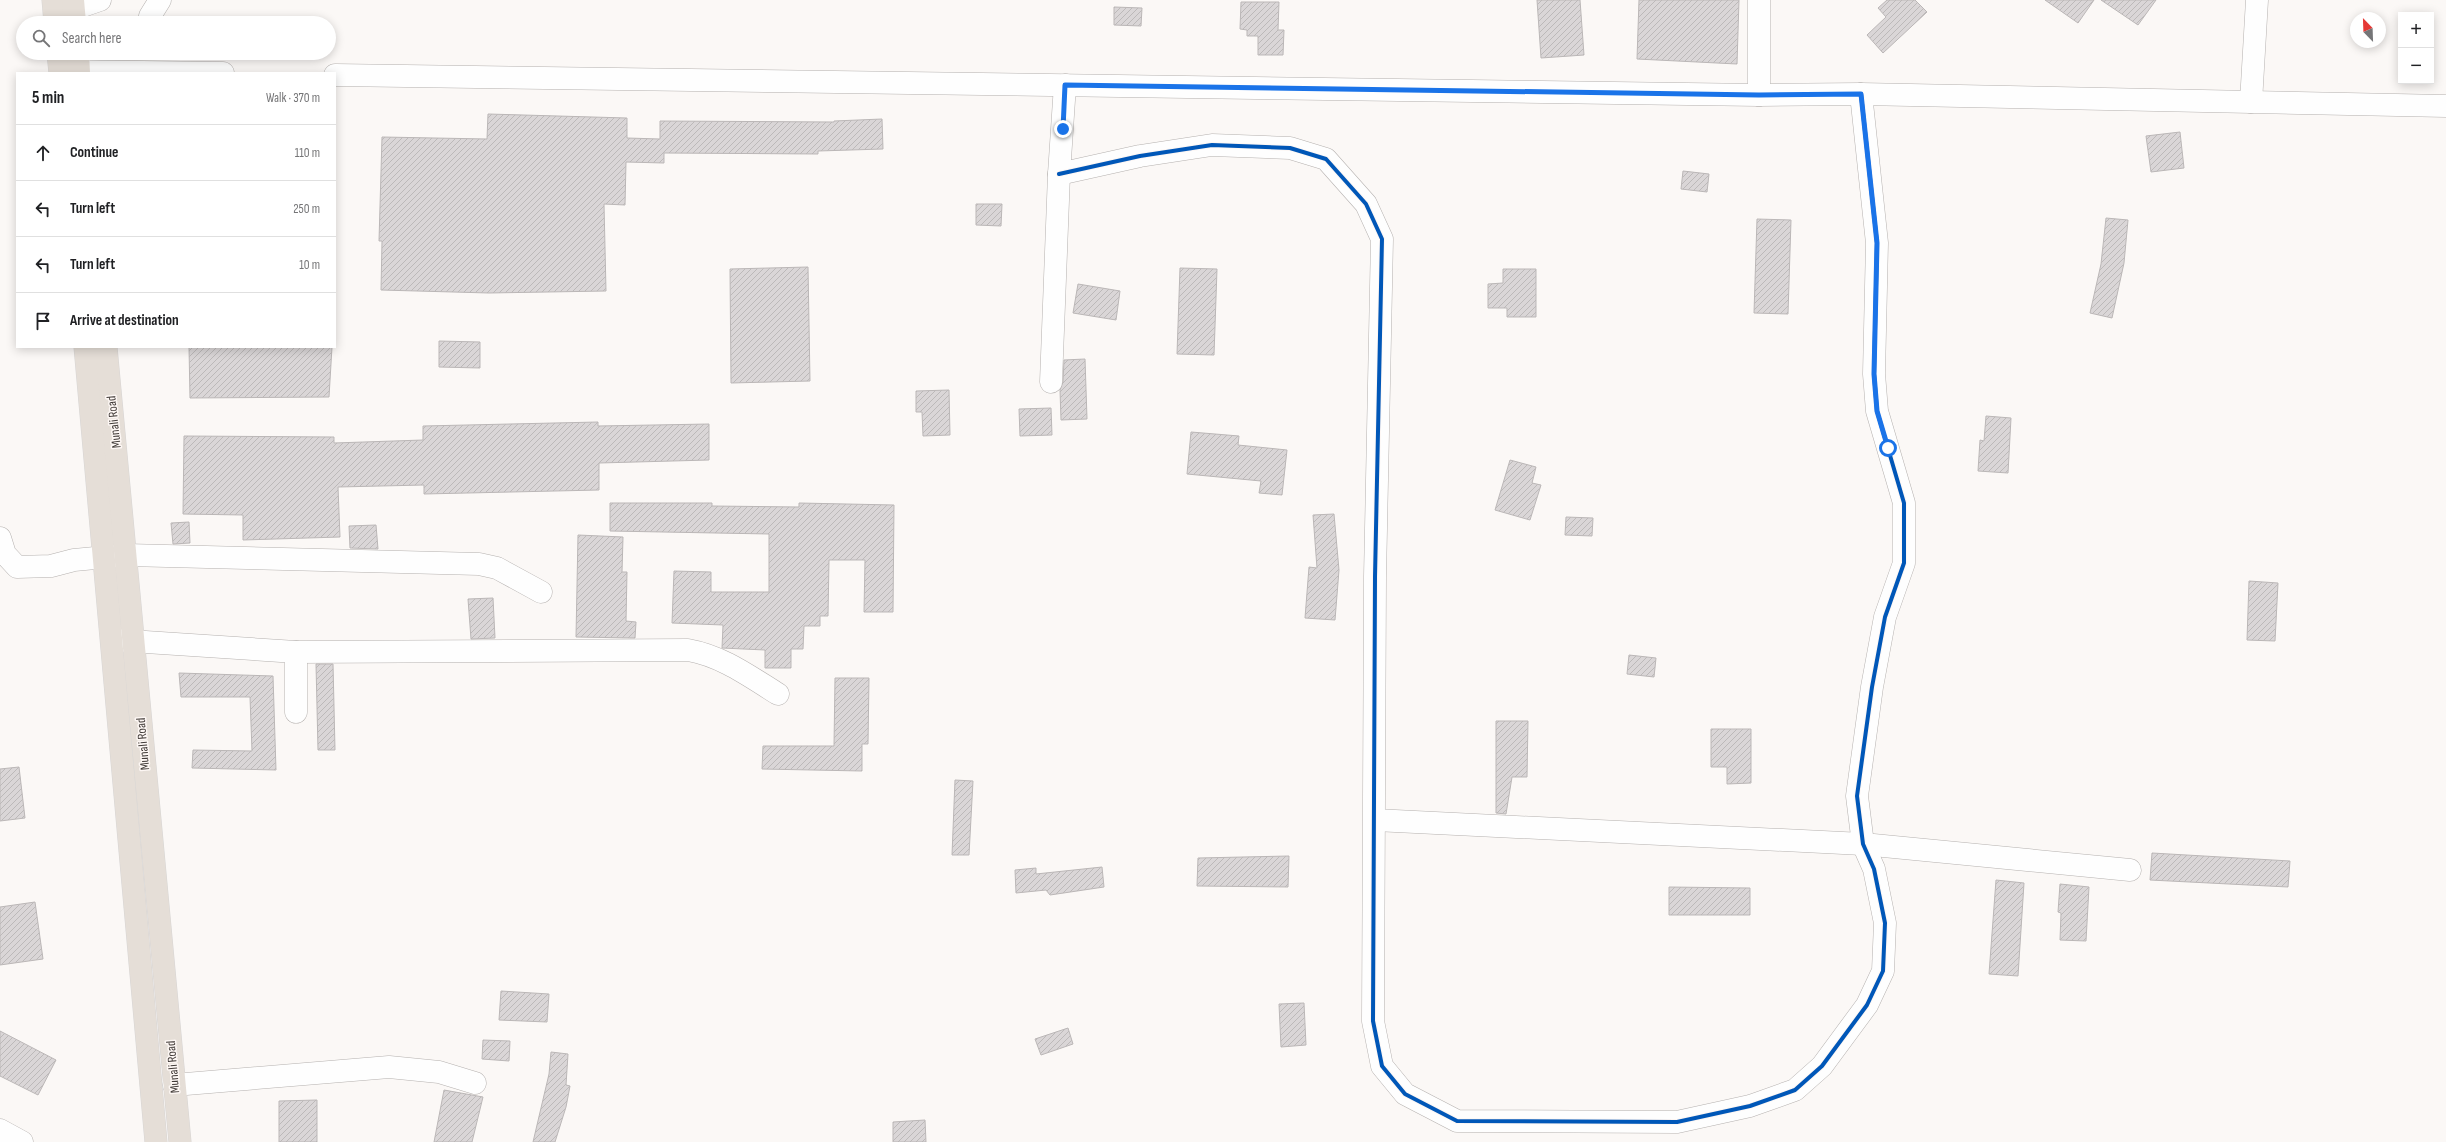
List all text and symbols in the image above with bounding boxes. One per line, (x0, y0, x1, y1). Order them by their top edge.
north arrow (2350, 12, 2386, 48)
map controls (2398, 12, 2434, 84)
button: + (2398, 12, 2434, 48)
search box (16, 16, 336, 60)
icon: search (30, 27, 52, 49)
text: Search here (62, 29, 122, 48)
button: − (2398, 48, 2434, 84)
text: 5 min (32, 88, 64, 108)
text: Walk · 370 m (266, 90, 320, 106)
route end (1054, 120, 1072, 138)
icon: ahead (32, 142, 54, 164)
text: Continue (70, 143, 119, 162)
text: 110 m (295, 145, 320, 161)
icon: left (32, 198, 54, 220)
text: Turn left (70, 199, 115, 218)
text: 250 m (293, 201, 320, 217)
icon: left (32, 254, 54, 276)
text: Turn left (70, 255, 115, 274)
text: 10 m (299, 257, 320, 273)
icon: arrive (32, 310, 54, 332)
text: Arrive at destination (70, 311, 179, 330)
street label: Munali Road (103, 395, 125, 449)
route start (1879, 439, 1897, 457)
street label: Munali Road (133, 717, 153, 771)
street label: Munali Road (163, 1040, 183, 1094)

